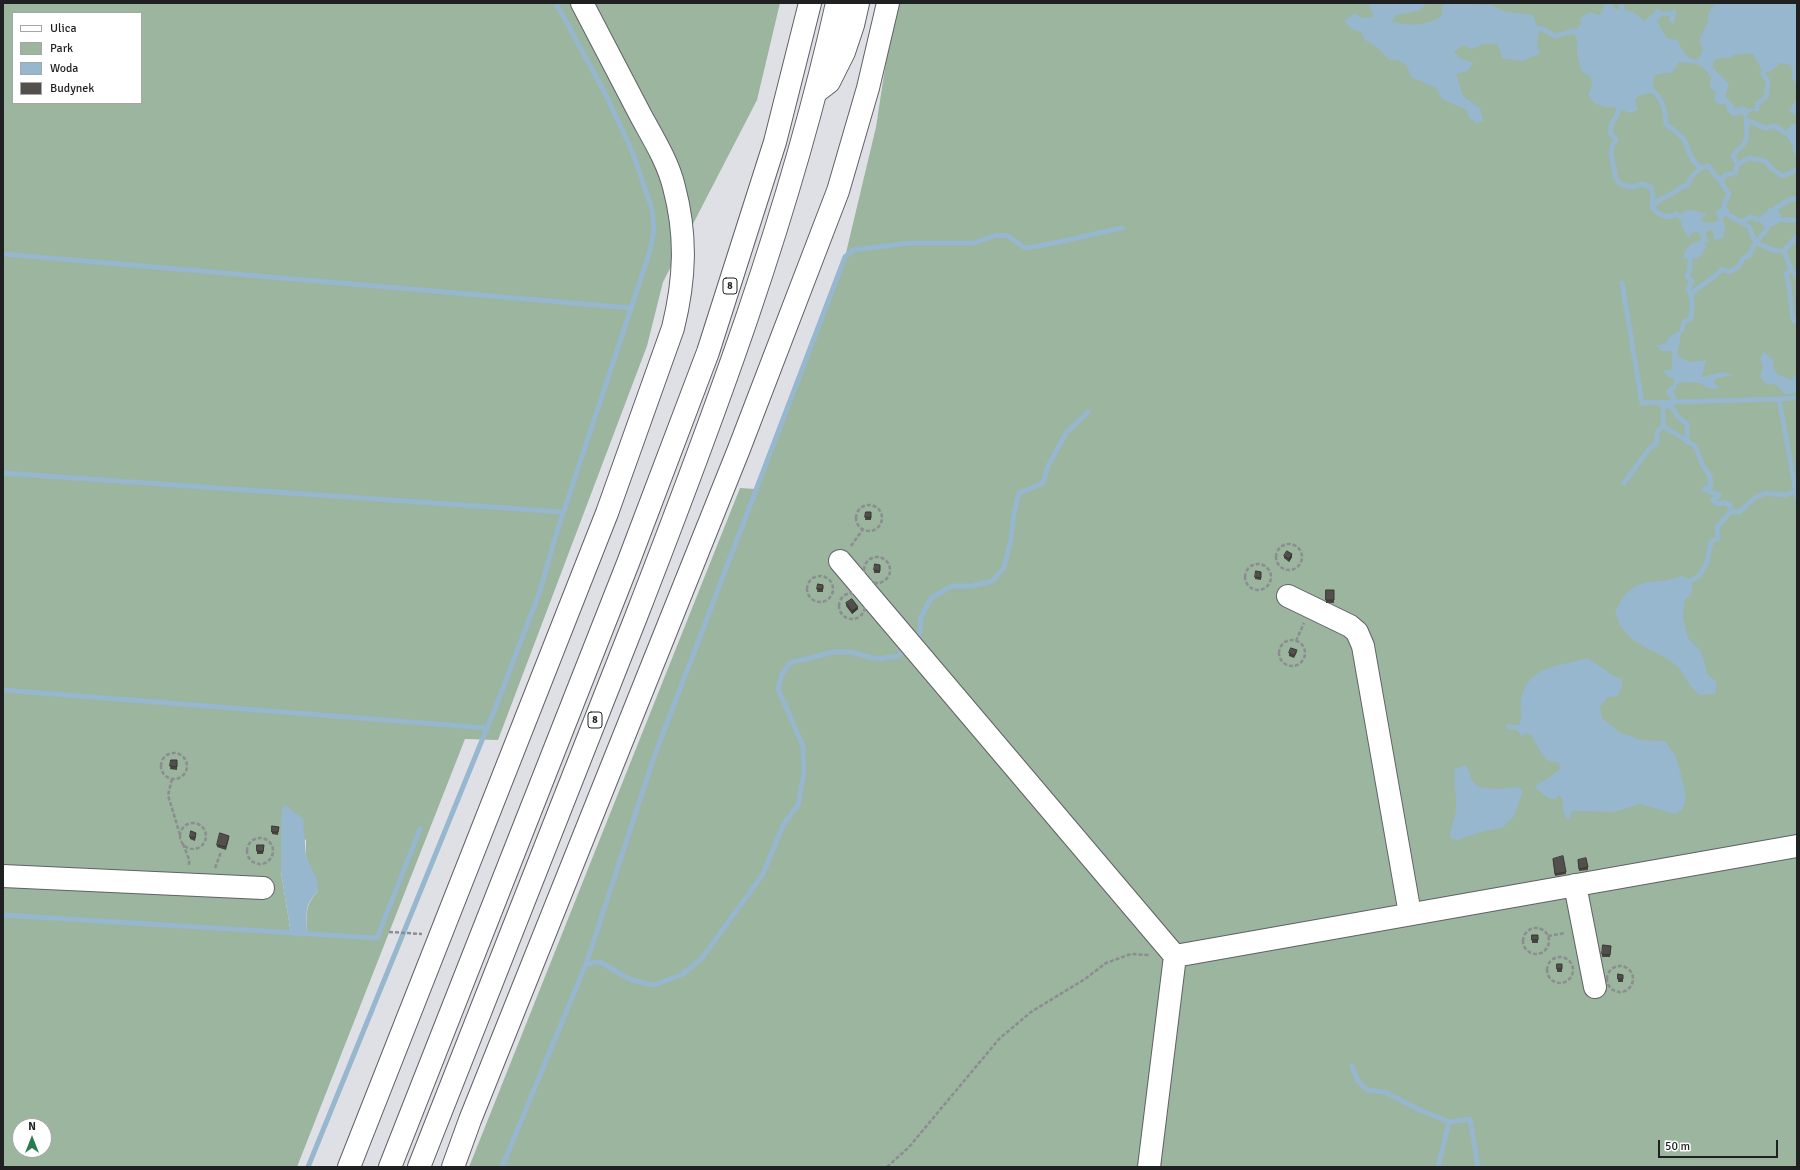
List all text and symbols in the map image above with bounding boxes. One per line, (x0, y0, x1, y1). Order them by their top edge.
legend (12, 12, 142, 104)
text: Ulica (50, 21, 77, 36)
text: Park (50, 41, 73, 56)
text: Woda (50, 61, 78, 76)
text: Budynek (50, 81, 94, 96)
road number: 8 (723, 278, 737, 294)
road number: 8 (588, 712, 602, 728)
north arrow (12, 1118, 52, 1158)
text: N (28, 1120, 36, 1133)
scale bar (1660, 1132, 1780, 1158)
text: 50 m (1665, 1139, 1690, 1154)

